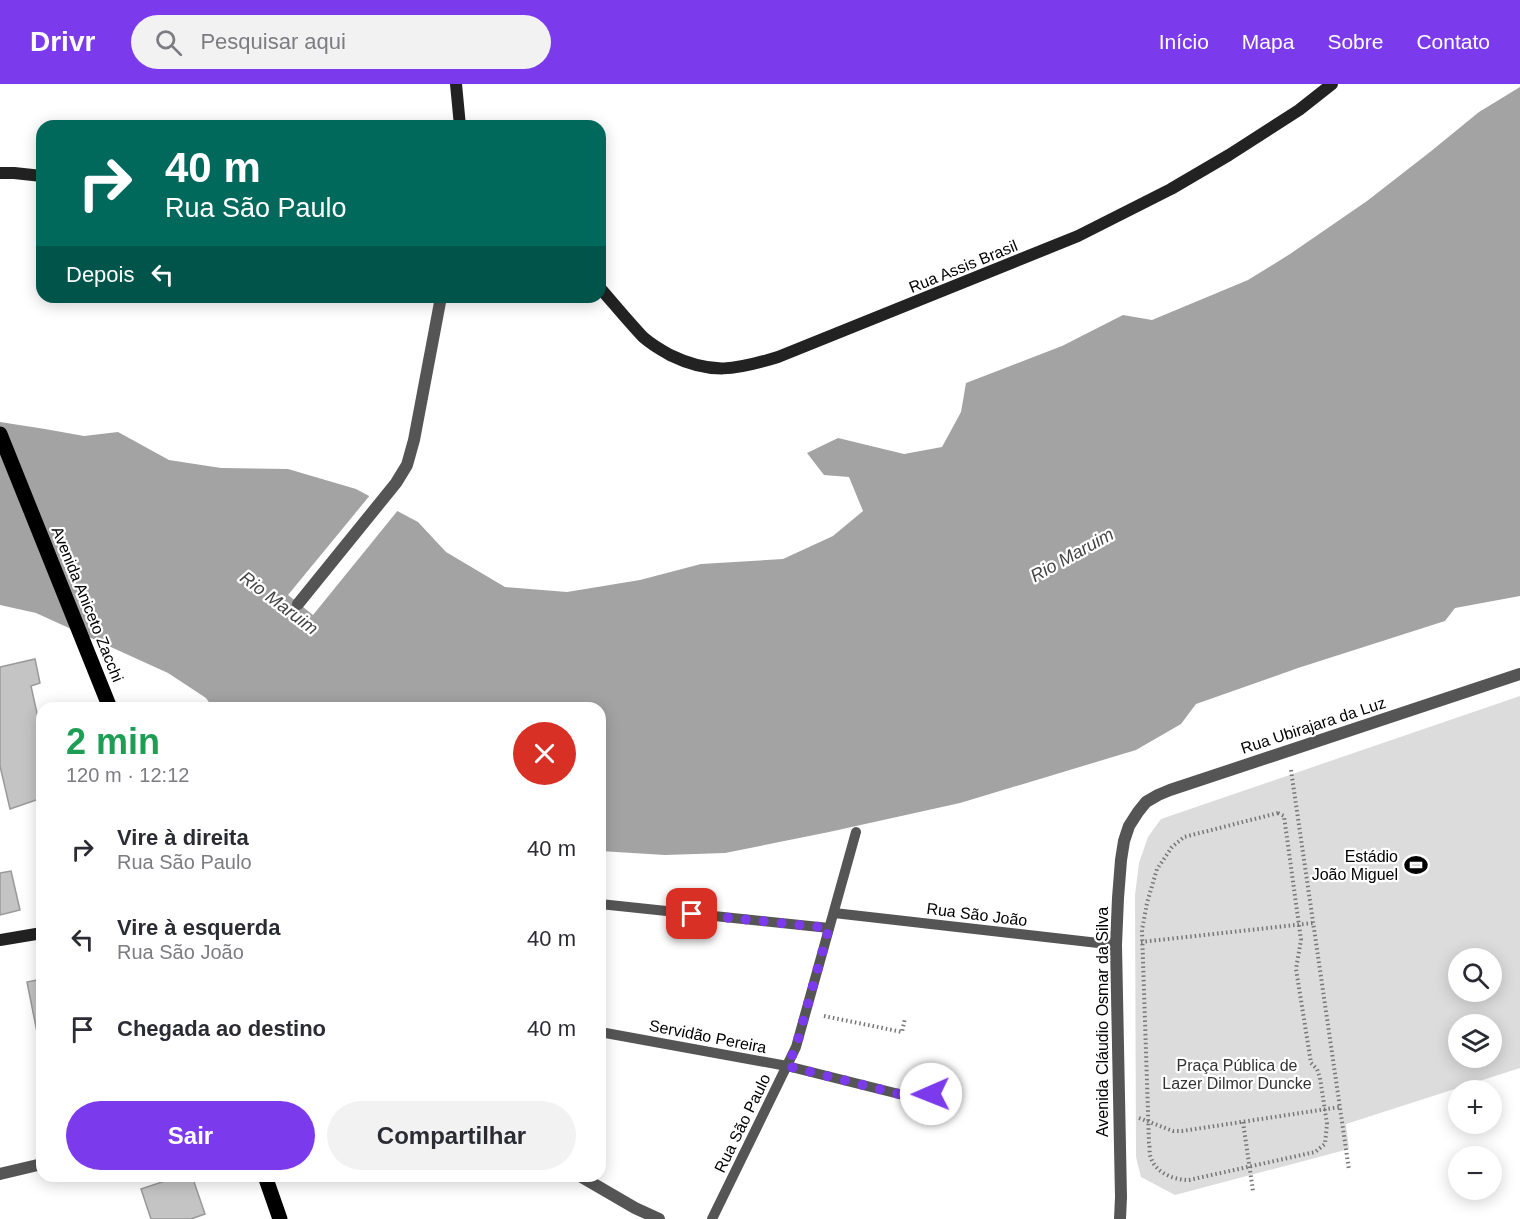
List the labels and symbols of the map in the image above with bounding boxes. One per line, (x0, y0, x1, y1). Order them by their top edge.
street label: Rua Assis Brasil (906, 237, 1020, 296)
street label: Avenida Aniceto Zacchi (49, 524, 127, 684)
water label: Rio Maruim (1027, 524, 1117, 586)
water label: Rio Maruim (236, 567, 322, 639)
street label: Rua Ubirajara da Luz (1239, 694, 1388, 757)
place label: Estádio João Miguel (1312, 848, 1398, 883)
sports icon: Estádio João Miguel (1403, 852, 1429, 878)
pin (666, 888, 717, 939)
street label: Rua São João (926, 900, 1028, 929)
street label: Avenida Cláudio Osmar da Silva (1094, 907, 1111, 1137)
street label: Servidão Pereira (648, 1017, 768, 1056)
park label: Praça Pública de Lazer Dilmor Duncke (1162, 1057, 1312, 1092)
position arrow (899, 1062, 963, 1126)
street label: Rua São Paulo (711, 1071, 774, 1175)

